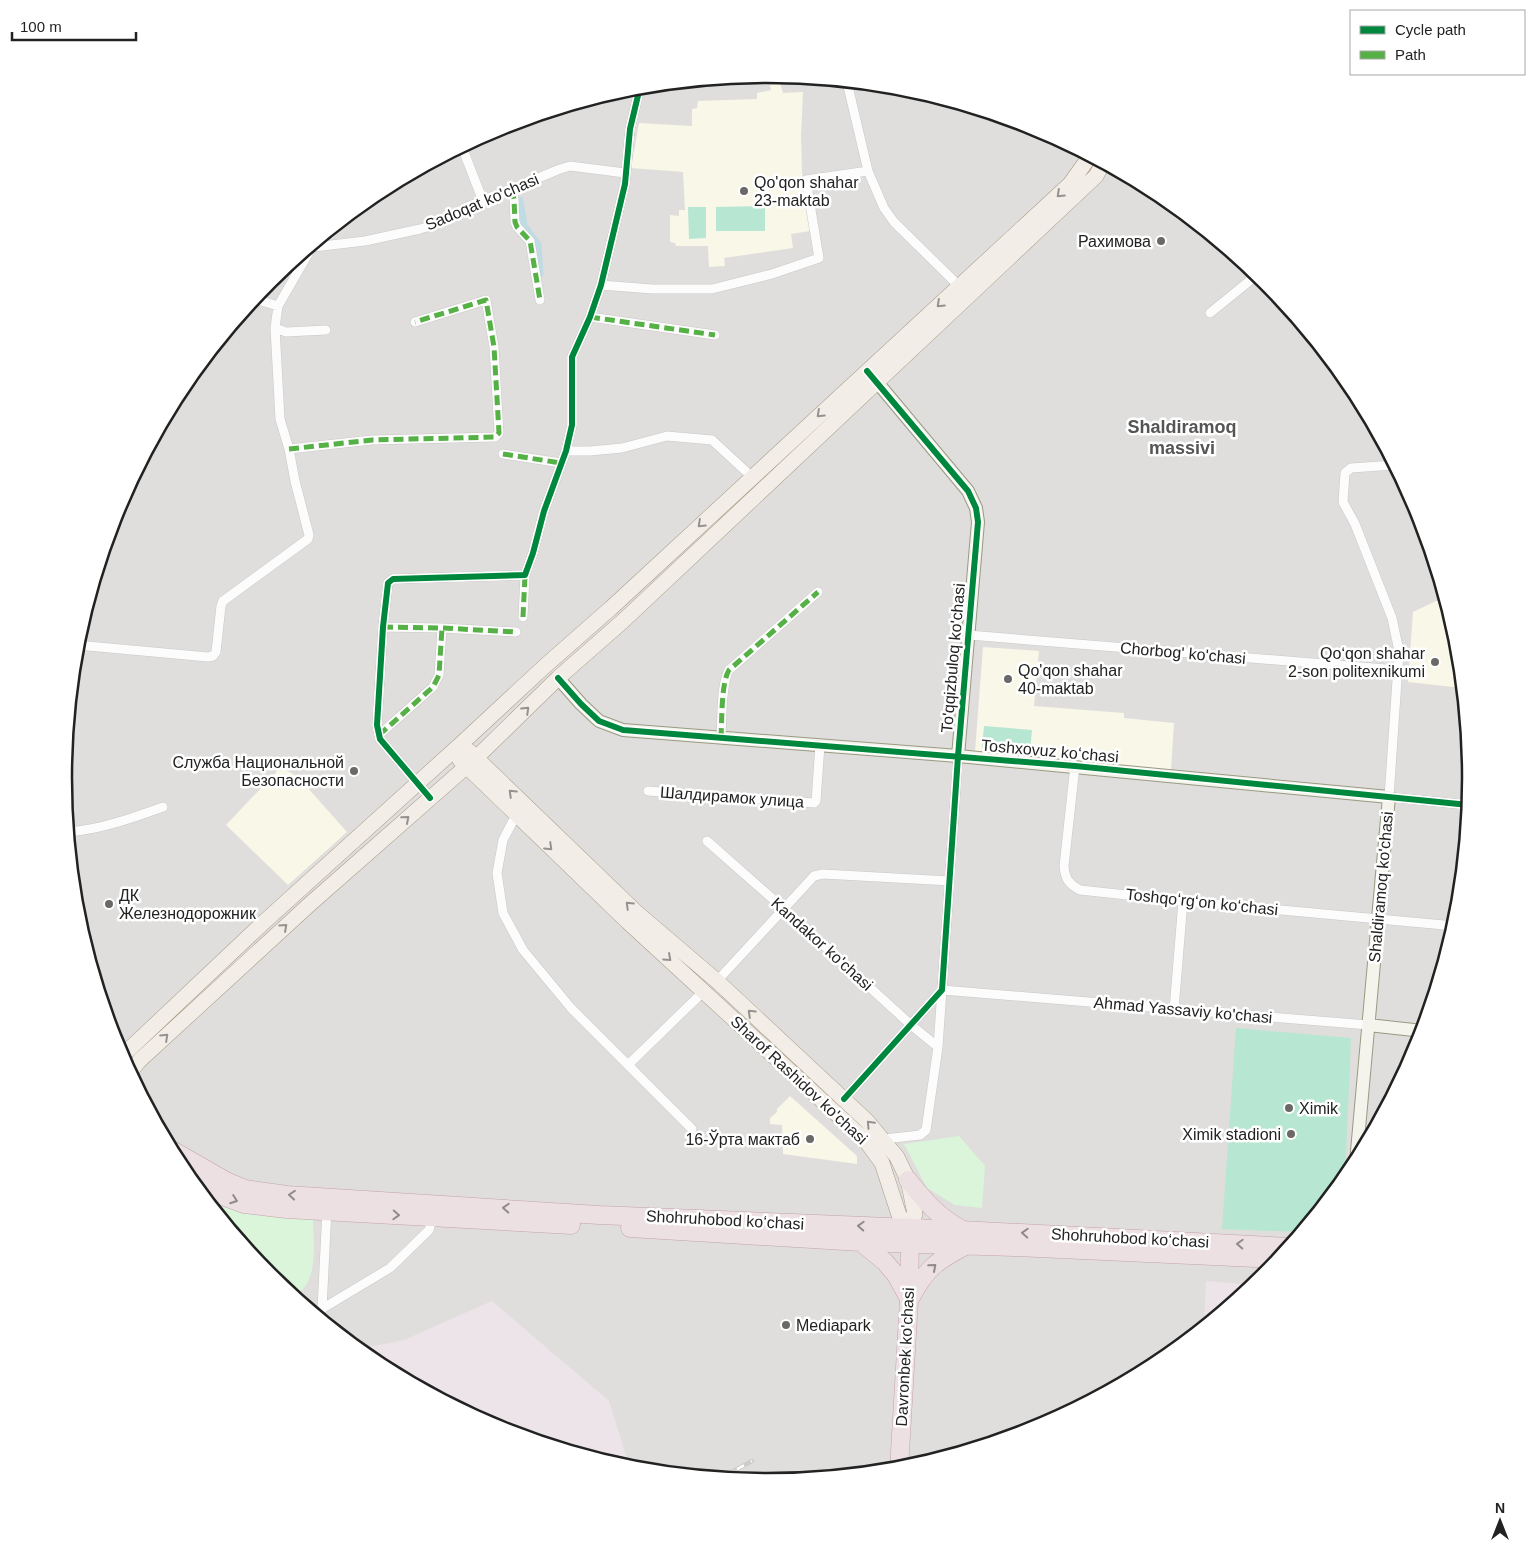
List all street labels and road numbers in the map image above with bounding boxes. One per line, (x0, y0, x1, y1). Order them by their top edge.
street label: Sadoqat ko'chasi (423, 170, 541, 234)
street label: To'qqizbuloq ko'chasi (938, 582, 968, 734)
street label: Chorbog' ko'chasi (1119, 639, 1247, 667)
street label: Toshxovuz koʻchasi (981, 737, 1119, 765)
street label: Шалдирамок улица (659, 783, 805, 811)
street label: Shaldiramoq ko'chasi (1366, 811, 1396, 963)
street label: Toshqoʻrgʻon koʻchasi (1125, 886, 1279, 918)
street label: Kandakor ko'chasi (768, 894, 876, 994)
street label: Ahmad Yassaviy ko'chasi (1093, 994, 1273, 1026)
street label: Sharof Rashidov ko'chasi (727, 1012, 871, 1148)
street label: Shohruhobod koʻchasi (645, 1207, 805, 1233)
street label: Shohruhobod koʻchasi (1050, 1225, 1210, 1251)
street label: Davronbek ko'chasi (893, 1287, 917, 1427)

